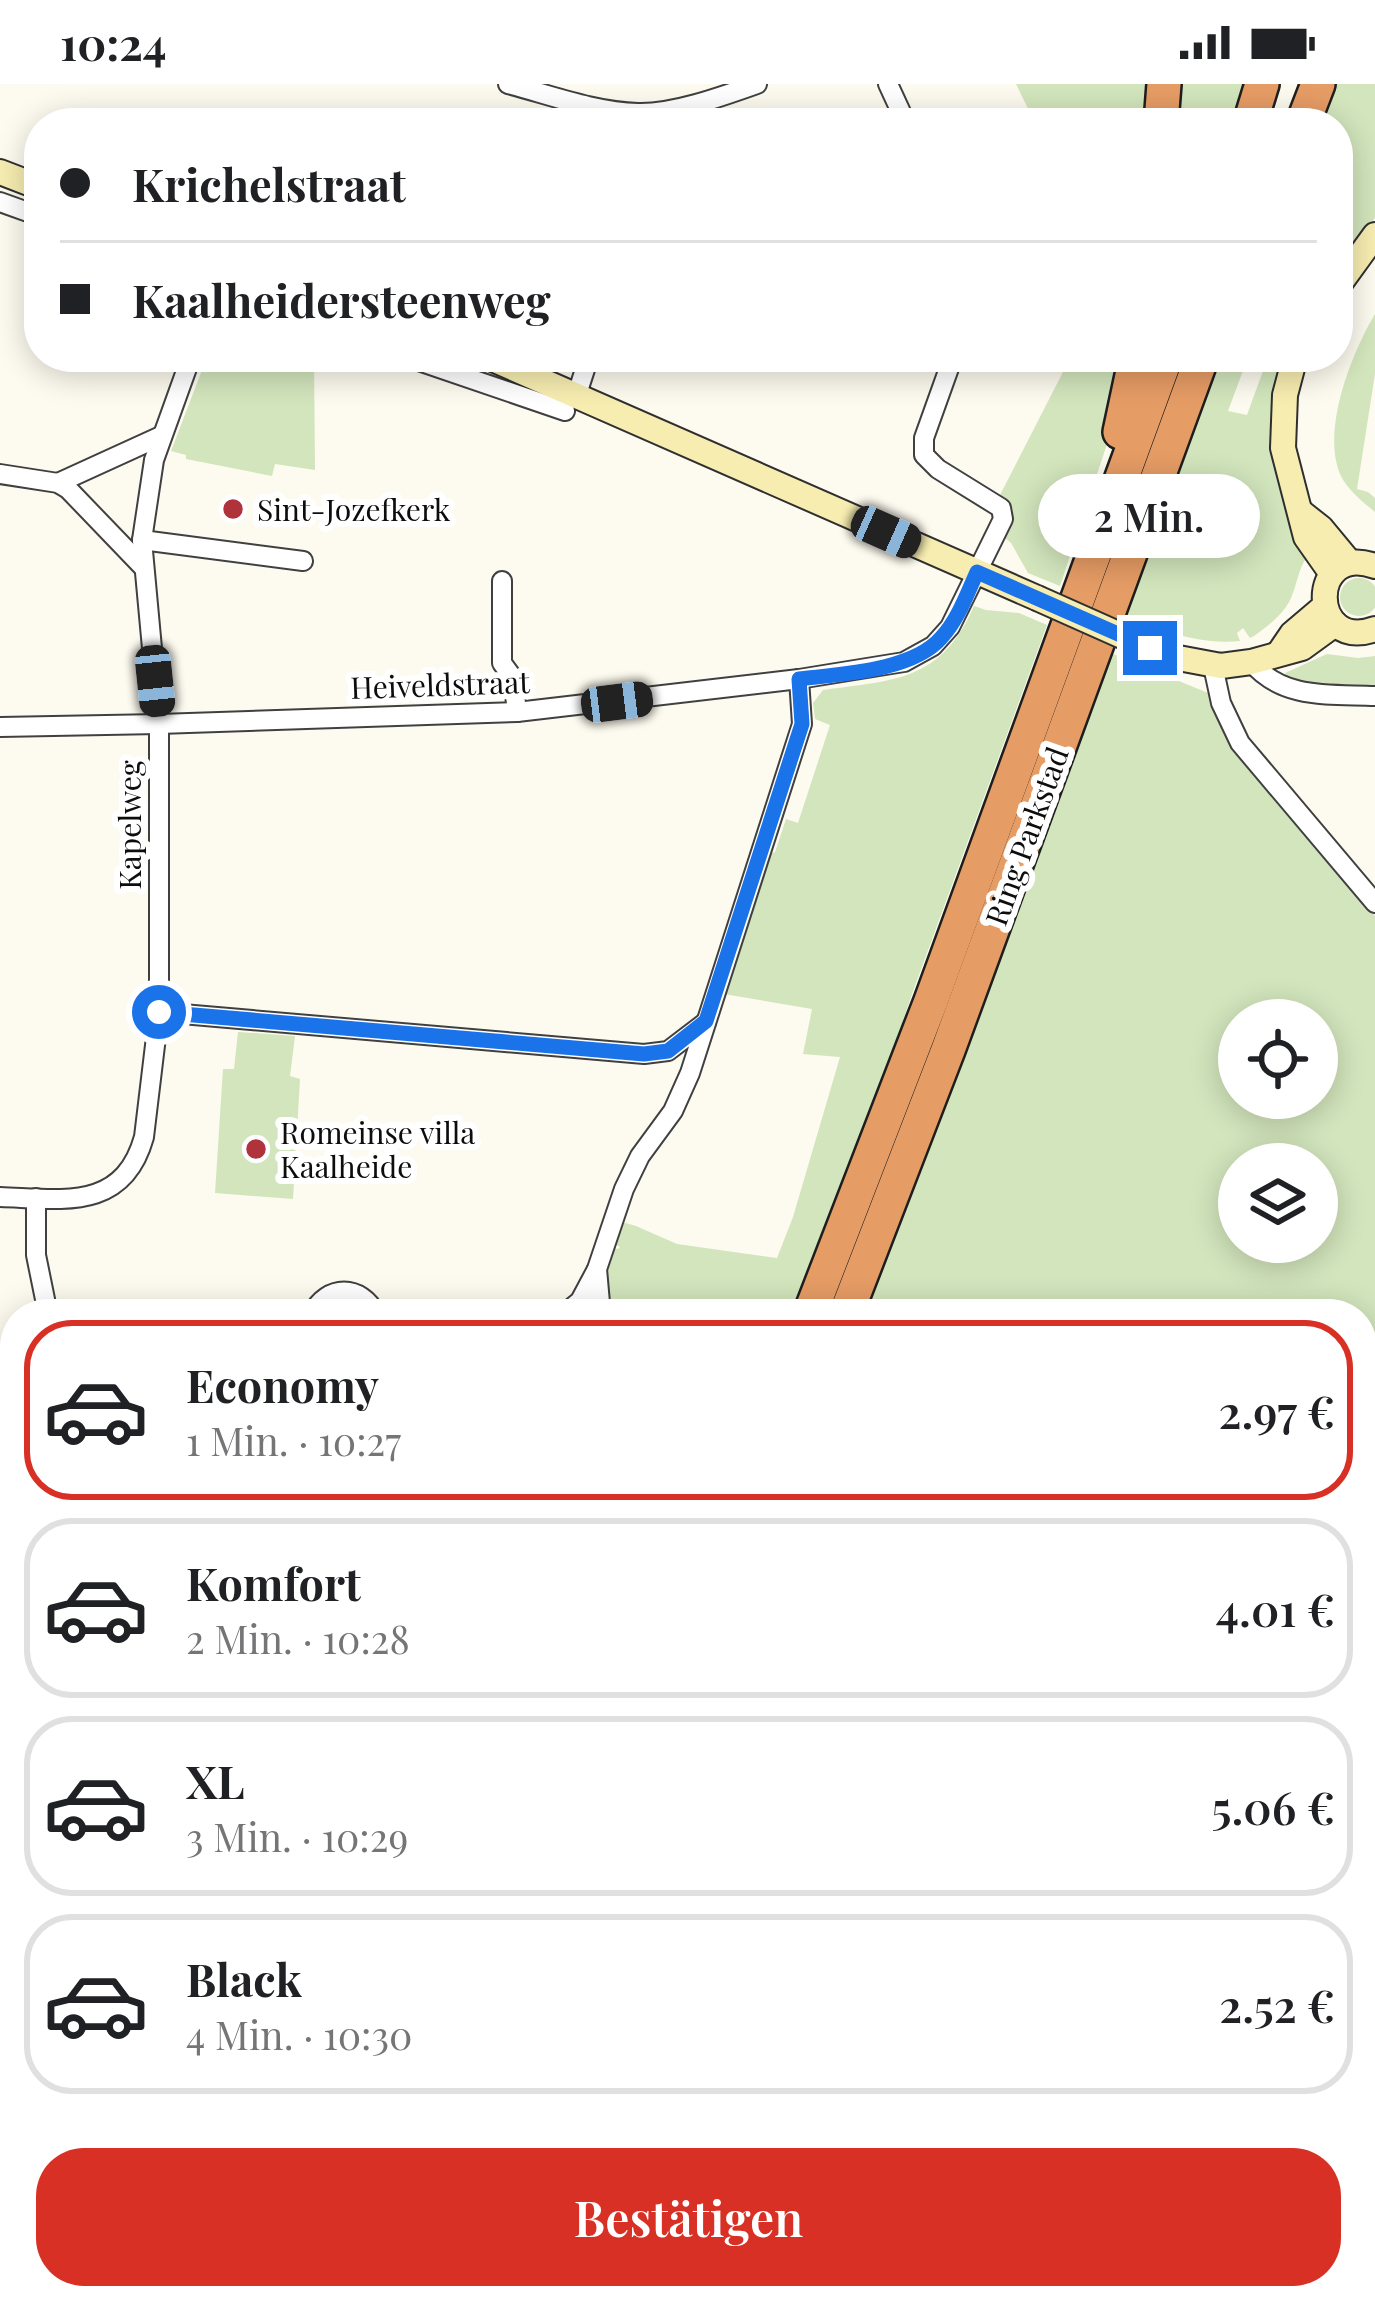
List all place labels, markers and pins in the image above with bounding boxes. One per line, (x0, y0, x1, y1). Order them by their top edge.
place label: Sint-Jozefkerk (257, 489, 451, 529)
marker: Sint-Jozefkerk (220, 496, 246, 522)
place label: Romeinse villa Kaalheide (280, 1112, 475, 1186)
marker: Romeinse villa Kaalheide (243, 1136, 269, 1162)

